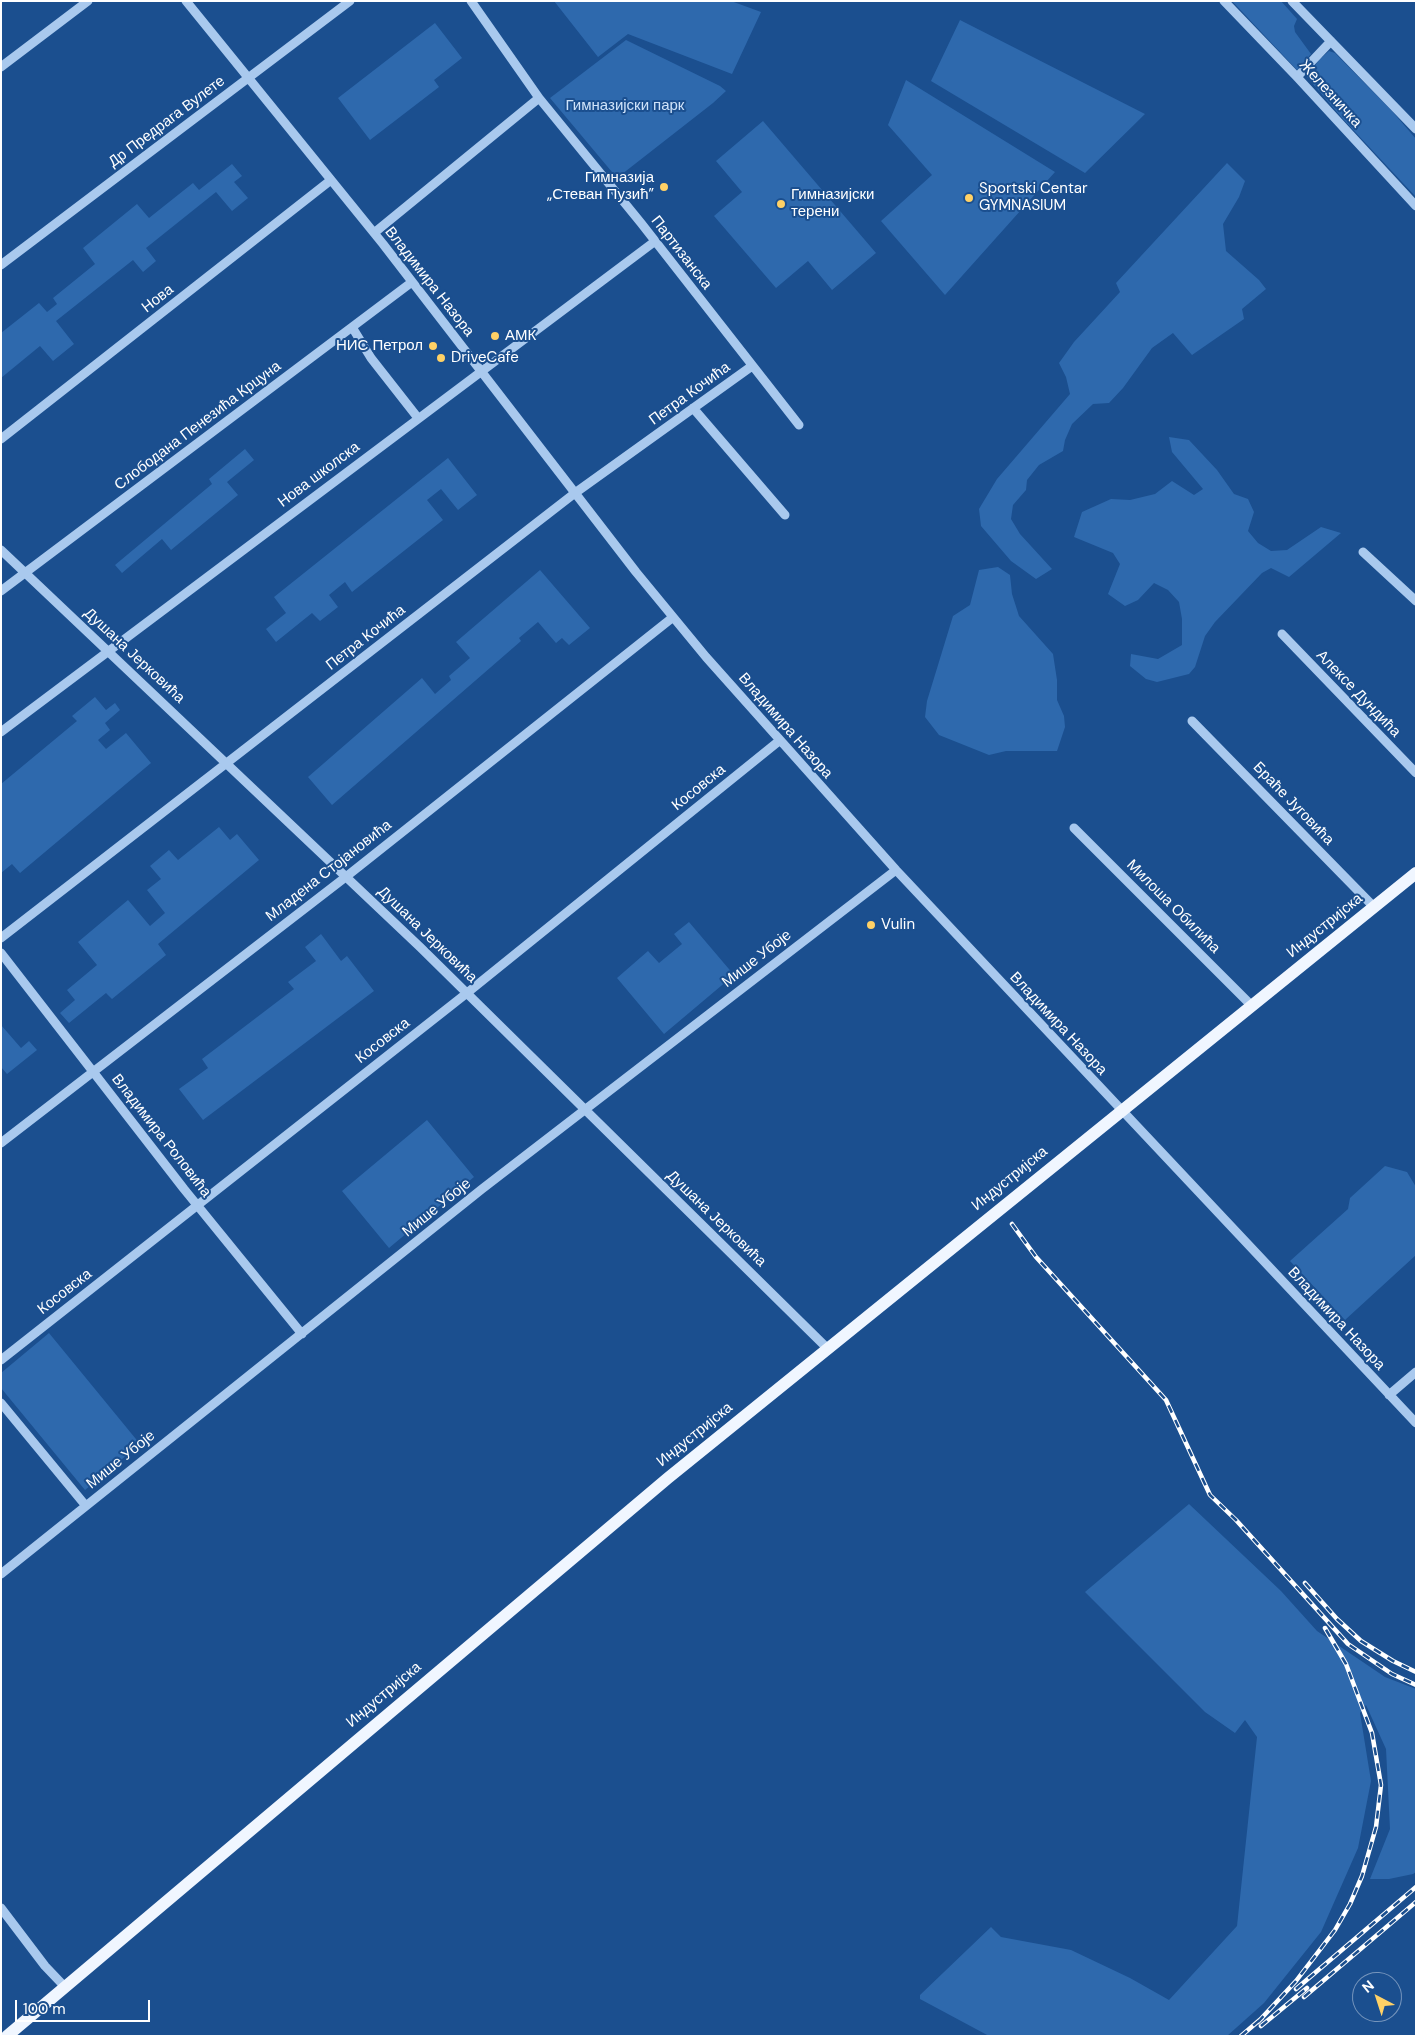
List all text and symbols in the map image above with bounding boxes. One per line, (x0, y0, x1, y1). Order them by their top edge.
street label: Железничка (1295, 56, 1365, 132)
street label: Др Предрага Вулете (105, 72, 229, 172)
park label: Гимназијски парк (566, 97, 684, 115)
place label: Гимназија „Стеван Пузић” (547, 169, 654, 204)
place label: Sportski Centar GYMNASIUM (979, 180, 1088, 215)
marker: Гимназија „Стеван Пузић” (658, 181, 670, 193)
place label: Гимназијски терени (791, 186, 874, 221)
marker: Sportski Centar GYMNASIUM (963, 192, 975, 204)
marker: Гимназијски терени (775, 198, 787, 210)
street label: Партизанска (647, 213, 715, 293)
street label: Владимира Назора (381, 224, 477, 340)
street label: Нова (139, 281, 177, 317)
place label: АМК (505, 327, 536, 345)
marker: АМК (489, 330, 501, 342)
place label: НИС Петрол (336, 337, 423, 355)
marker: НИС Петрол (427, 340, 439, 352)
place label: DriveCafe (451, 349, 519, 367)
marker: DriveCafe (435, 352, 447, 364)
street label: Слободана Пенезића Крцуна (111, 358, 285, 494)
street label: Петра Кочића (646, 359, 734, 429)
street label: Нова школска (275, 438, 363, 512)
street label: Петра Кочића (323, 601, 409, 675)
street label: Душана Јерковића (80, 605, 188, 707)
street label: Алексе Дундића (1312, 647, 1404, 741)
street label: Владимира Назора (734, 669, 836, 783)
street label: Браће Југовића (1249, 759, 1337, 849)
street label: Косовска (669, 761, 729, 815)
street label: Младена Стојановића (263, 816, 395, 926)
street label: Милоша Обилића (1122, 856, 1224, 958)
street label: Душана Јерковића (374, 883, 480, 987)
street label: Индустријска (1283, 890, 1367, 962)
place label: Vulin (881, 916, 915, 934)
marker: Vulin (865, 919, 877, 931)
street label: Мише Убоје (719, 926, 795, 992)
street label: Владимира Назора (1006, 969, 1110, 1079)
street label: Косовска (352, 1014, 414, 1068)
street label: Владимира Роловића (107, 1071, 215, 1201)
street label: Индустријска (968, 1143, 1052, 1215)
street label: Душана Јерковића (663, 1167, 769, 1271)
street label: Мише Убоје (399, 1175, 475, 1241)
street label: Владимира Назора (1284, 1264, 1388, 1374)
street label: Косовска (34, 1265, 96, 1319)
street label: Индустријска (653, 1399, 737, 1471)
street label: Мише Убоје (83, 1427, 159, 1493)
street label: Индустријска (343, 1658, 425, 1732)
north arrow (1352, 1972, 1402, 2022)
text: N (1358, 1976, 1378, 1996)
scale bar (18, 1990, 152, 2022)
text: 100 m (23, 1999, 66, 2019)

